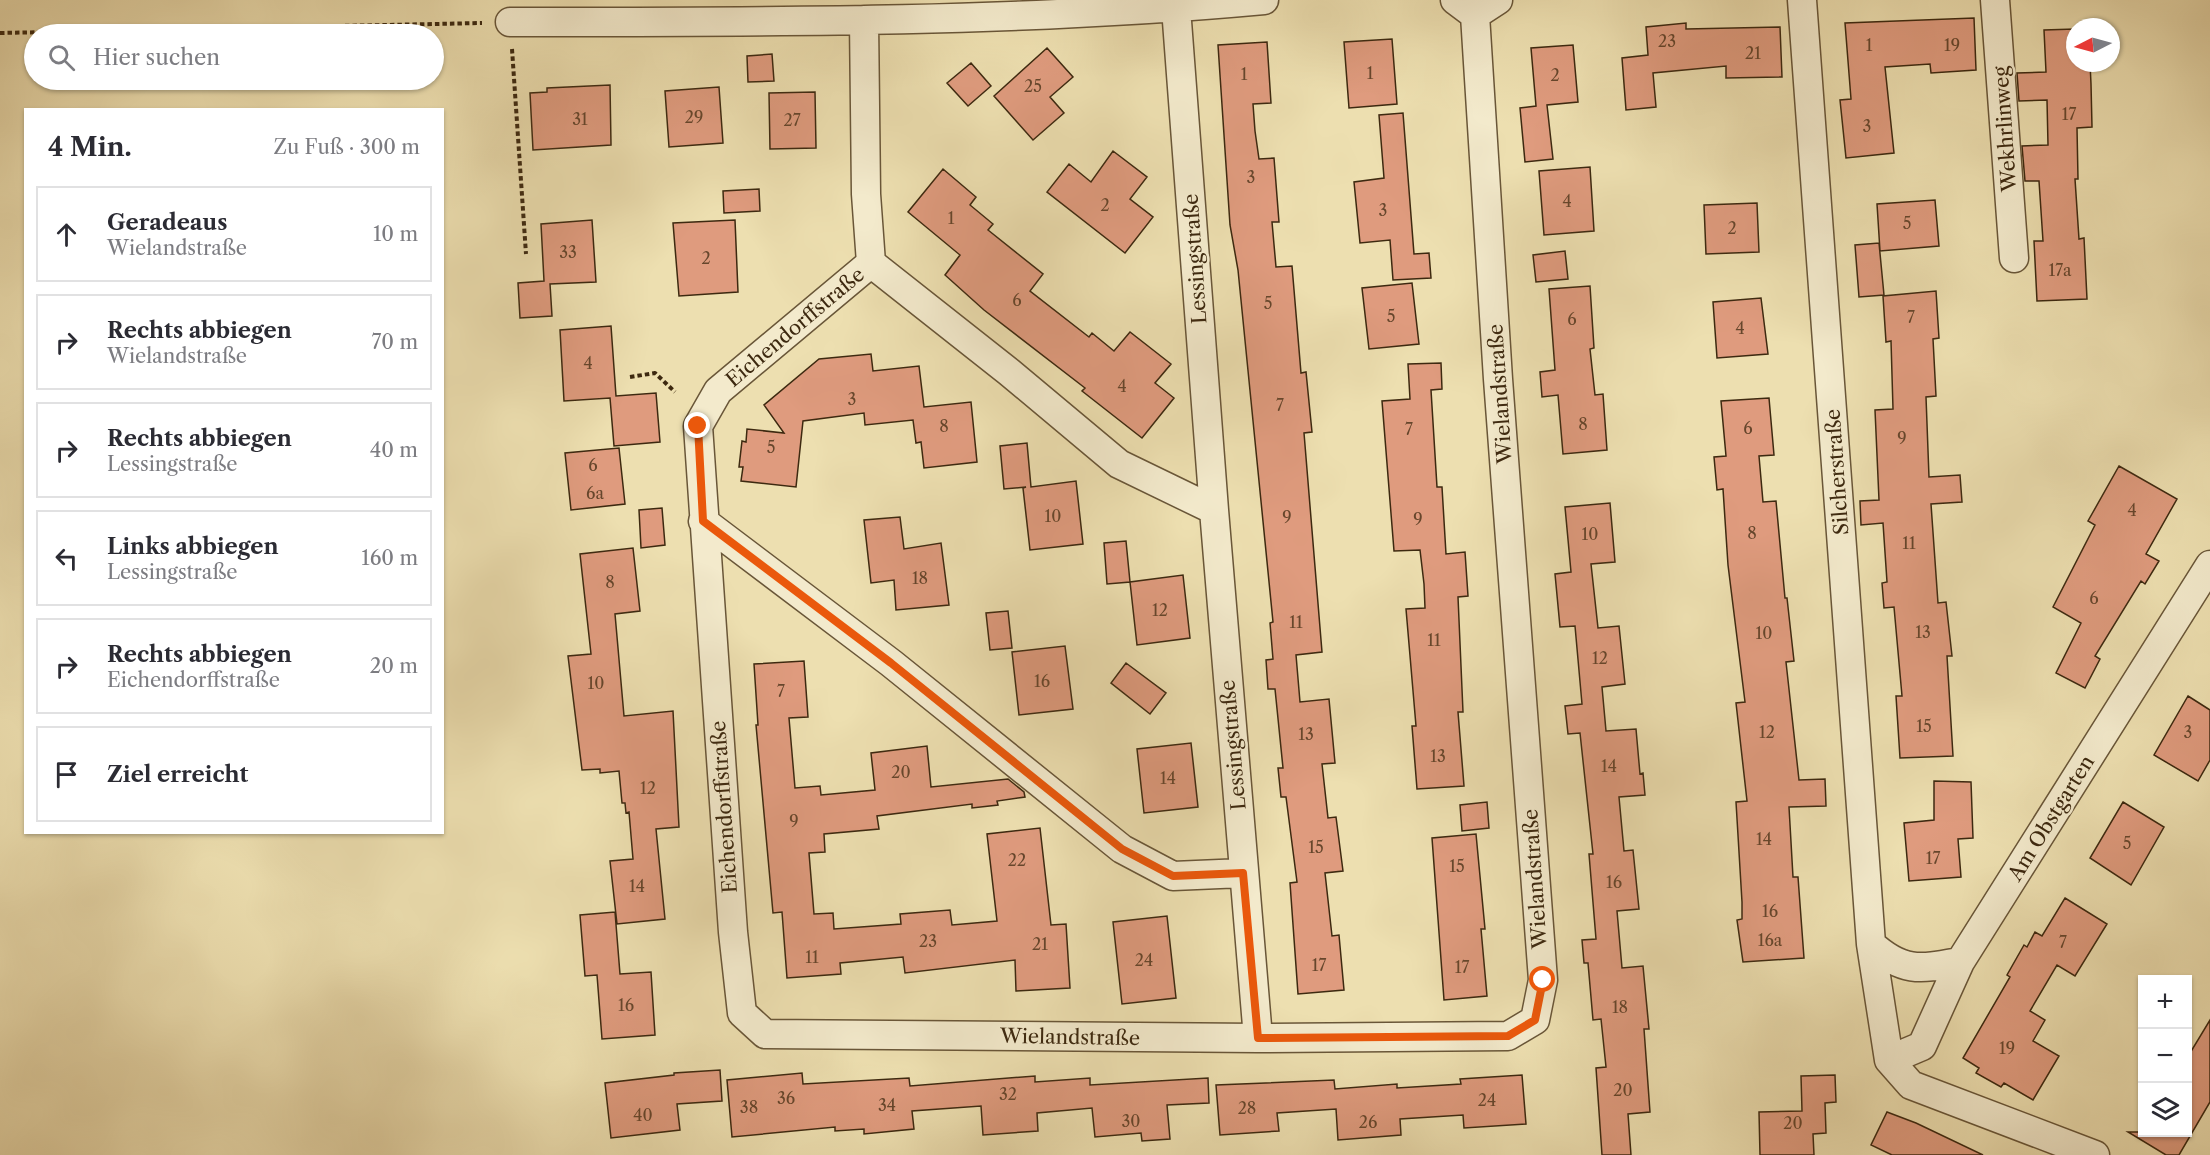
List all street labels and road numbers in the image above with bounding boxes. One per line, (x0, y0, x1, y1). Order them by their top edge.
street label: Wekhrlinweg (1989, 65, 2021, 194)
street label: Lessingstraße (1178, 193, 1212, 325)
street label: Eichendorffstraße (721, 262, 869, 392)
street label: Wielandstraße (1483, 323, 1517, 466)
street label: Silcherstraße (1821, 408, 1853, 536)
street label: Lessingstraße (1215, 679, 1251, 811)
street label: Eichendorffstraße (706, 720, 742, 894)
street label: Am Obstgarten (2002, 750, 2099, 886)
street label: Wielandstraße (1518, 808, 1552, 951)
street label: Wielandstraße (999, 1024, 1140, 1050)

